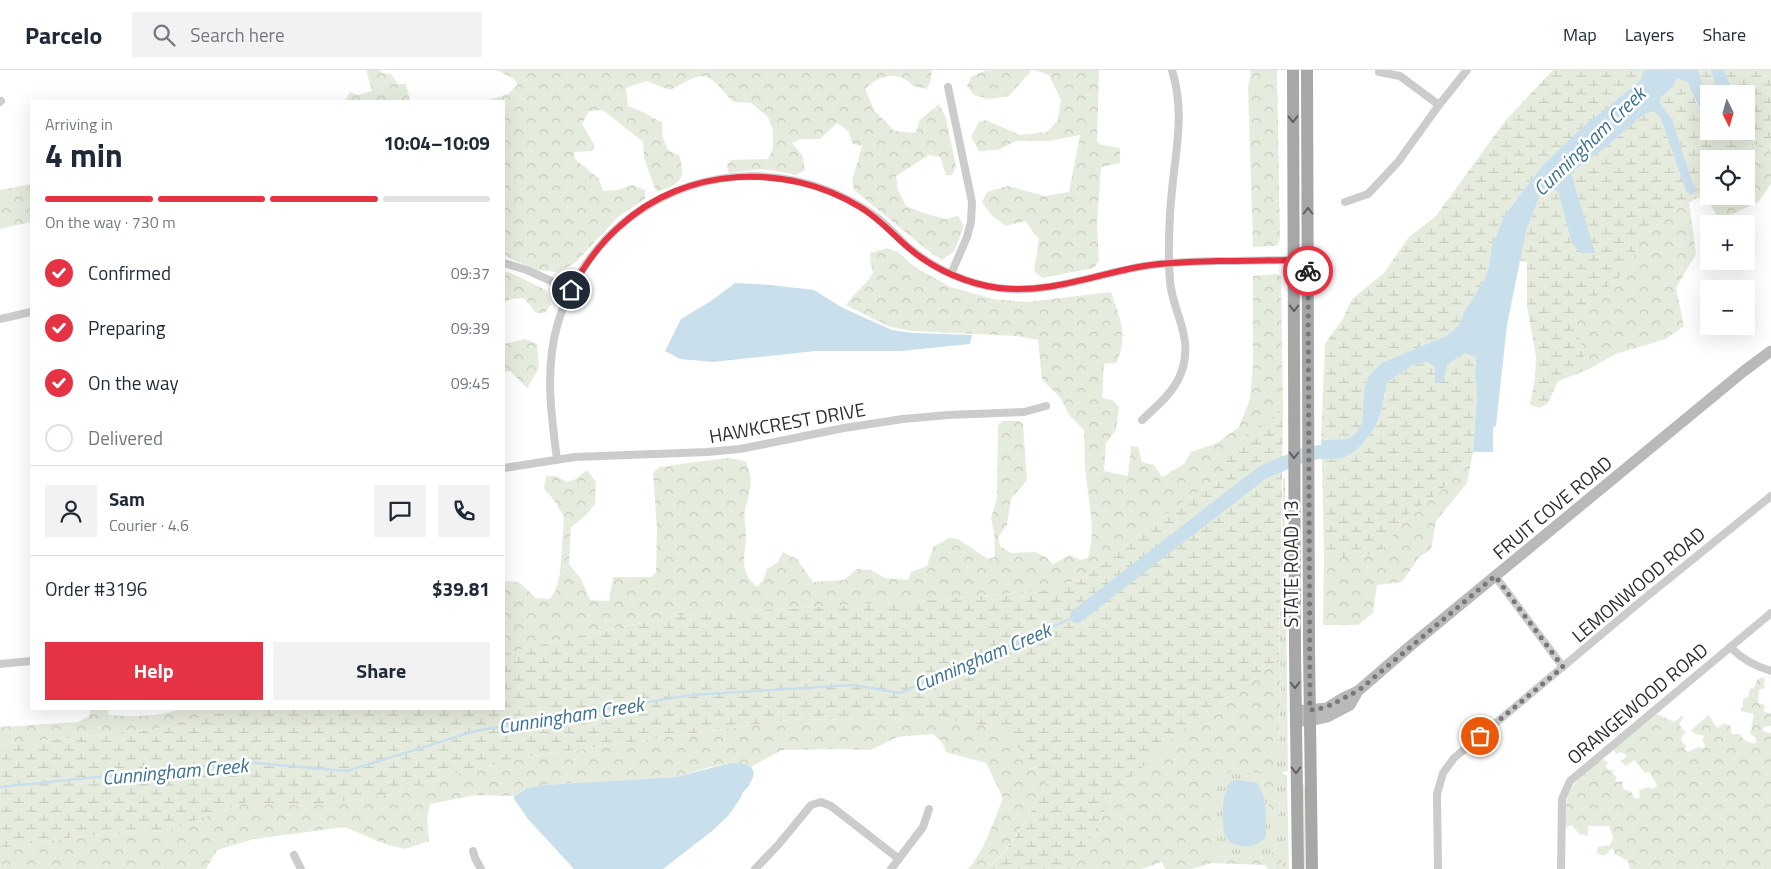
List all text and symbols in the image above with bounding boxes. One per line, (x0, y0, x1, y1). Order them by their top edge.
search box (132, 12, 482, 57)
text: Parcelo (25, 17, 102, 53)
text: Search here (190, 20, 285, 49)
icon: search (150, 21, 178, 49)
text: Map (1563, 21, 1597, 48)
text: Layers (1625, 21, 1674, 48)
text: Share (1702, 21, 1746, 48)
water label: Cunningham Creek (1526, 77, 1654, 203)
north arrow (1700, 85, 1755, 140)
map controls (1700, 85, 1755, 335)
text: Arriving in (45, 112, 113, 136)
one-way arrow (1288, 115, 1298, 123)
text: 10:04–10:09 (383, 128, 490, 157)
text: 4 min (45, 131, 123, 179)
button: locate (1700, 150, 1755, 205)
one-way arrow (1303, 207, 1313, 214)
text: On the way · 730 m (45, 210, 176, 234)
button: + (1700, 215, 1755, 270)
courier (1283, 246, 1333, 296)
icon: bike (1294, 257, 1322, 285)
text: Confirmed (88, 258, 171, 287)
icon: check (45, 259, 73, 287)
text: 09:37 (451, 261, 490, 285)
pin (550, 269, 592, 311)
icon: home (557, 276, 585, 304)
button: − (1700, 280, 1755, 335)
one-way arrow (1289, 305, 1299, 313)
text: Preparing (88, 313, 165, 342)
icon: check (45, 314, 73, 342)
text: 09:39 (451, 316, 490, 340)
text: On the way (88, 368, 179, 397)
icon: check (45, 369, 73, 397)
text: 09:45 (451, 371, 490, 395)
street label: HAWKCREST DRIVE (707, 394, 867, 450)
text: Delivered (88, 423, 163, 452)
street label: FRUIT COVE ROAD (1486, 448, 1618, 566)
one-way arrow (1289, 451, 1299, 459)
text: Sam (109, 484, 145, 513)
button: person (45, 485, 97, 537)
button: chat (374, 485, 426, 537)
button: phone (438, 485, 490, 537)
street label: STATE ROAD 13 (1276, 500, 1305, 628)
text: Courier · 4.6 (109, 513, 189, 537)
street label: LEMONWOOD ROAD (1565, 519, 1711, 649)
text: Order #3196 (45, 574, 147, 603)
text: $39.81 (432, 574, 490, 603)
water label: Cunningham Creek (908, 613, 1057, 700)
street label: ORANGEWOOD ROAD (1560, 635, 1714, 771)
button: Help (45, 642, 263, 700)
button: Share (273, 642, 490, 700)
one-way arrow (1290, 681, 1301, 689)
water label: Cunningham Creek (496, 688, 648, 742)
pin (1459, 715, 1501, 757)
icon: bag (1466, 722, 1494, 750)
water label: Cunningham Creek (101, 749, 251, 793)
one-way arrow (1291, 766, 1301, 774)

